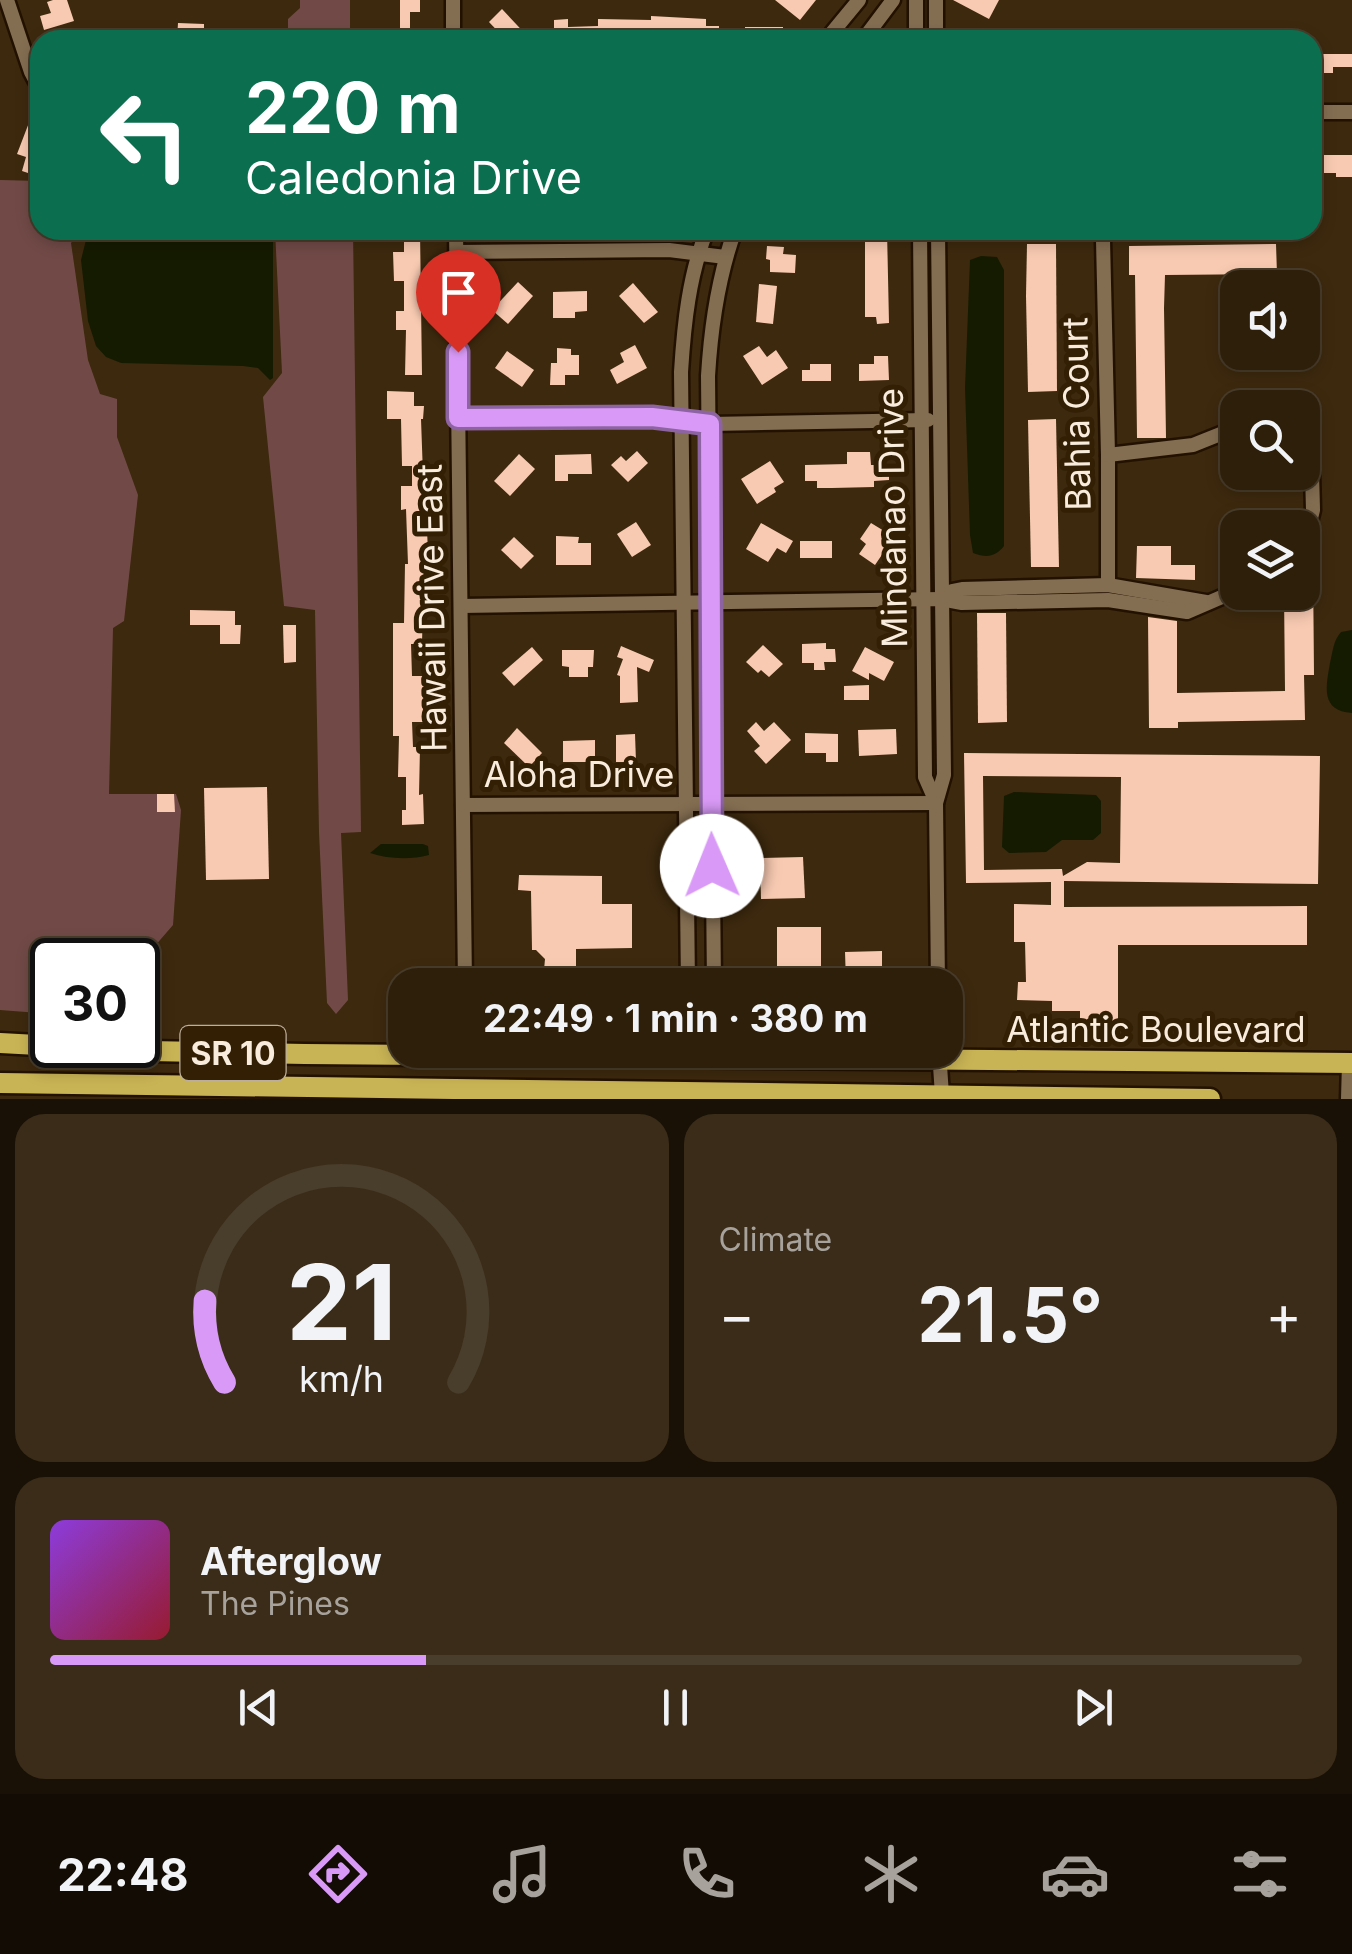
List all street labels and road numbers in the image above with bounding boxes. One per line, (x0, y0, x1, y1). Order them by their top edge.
street label: Bahia Court (1053, 317, 1099, 511)
street label: Mindanao Drive (869, 388, 915, 648)
street label: Hawaii Drive East (407, 464, 455, 752)
street label: Aloha Drive (484, 753, 674, 795)
street label: Atlantic Boulevard (1006, 1008, 1306, 1050)
road number: SR 10 (180, 1026, 286, 1080)

